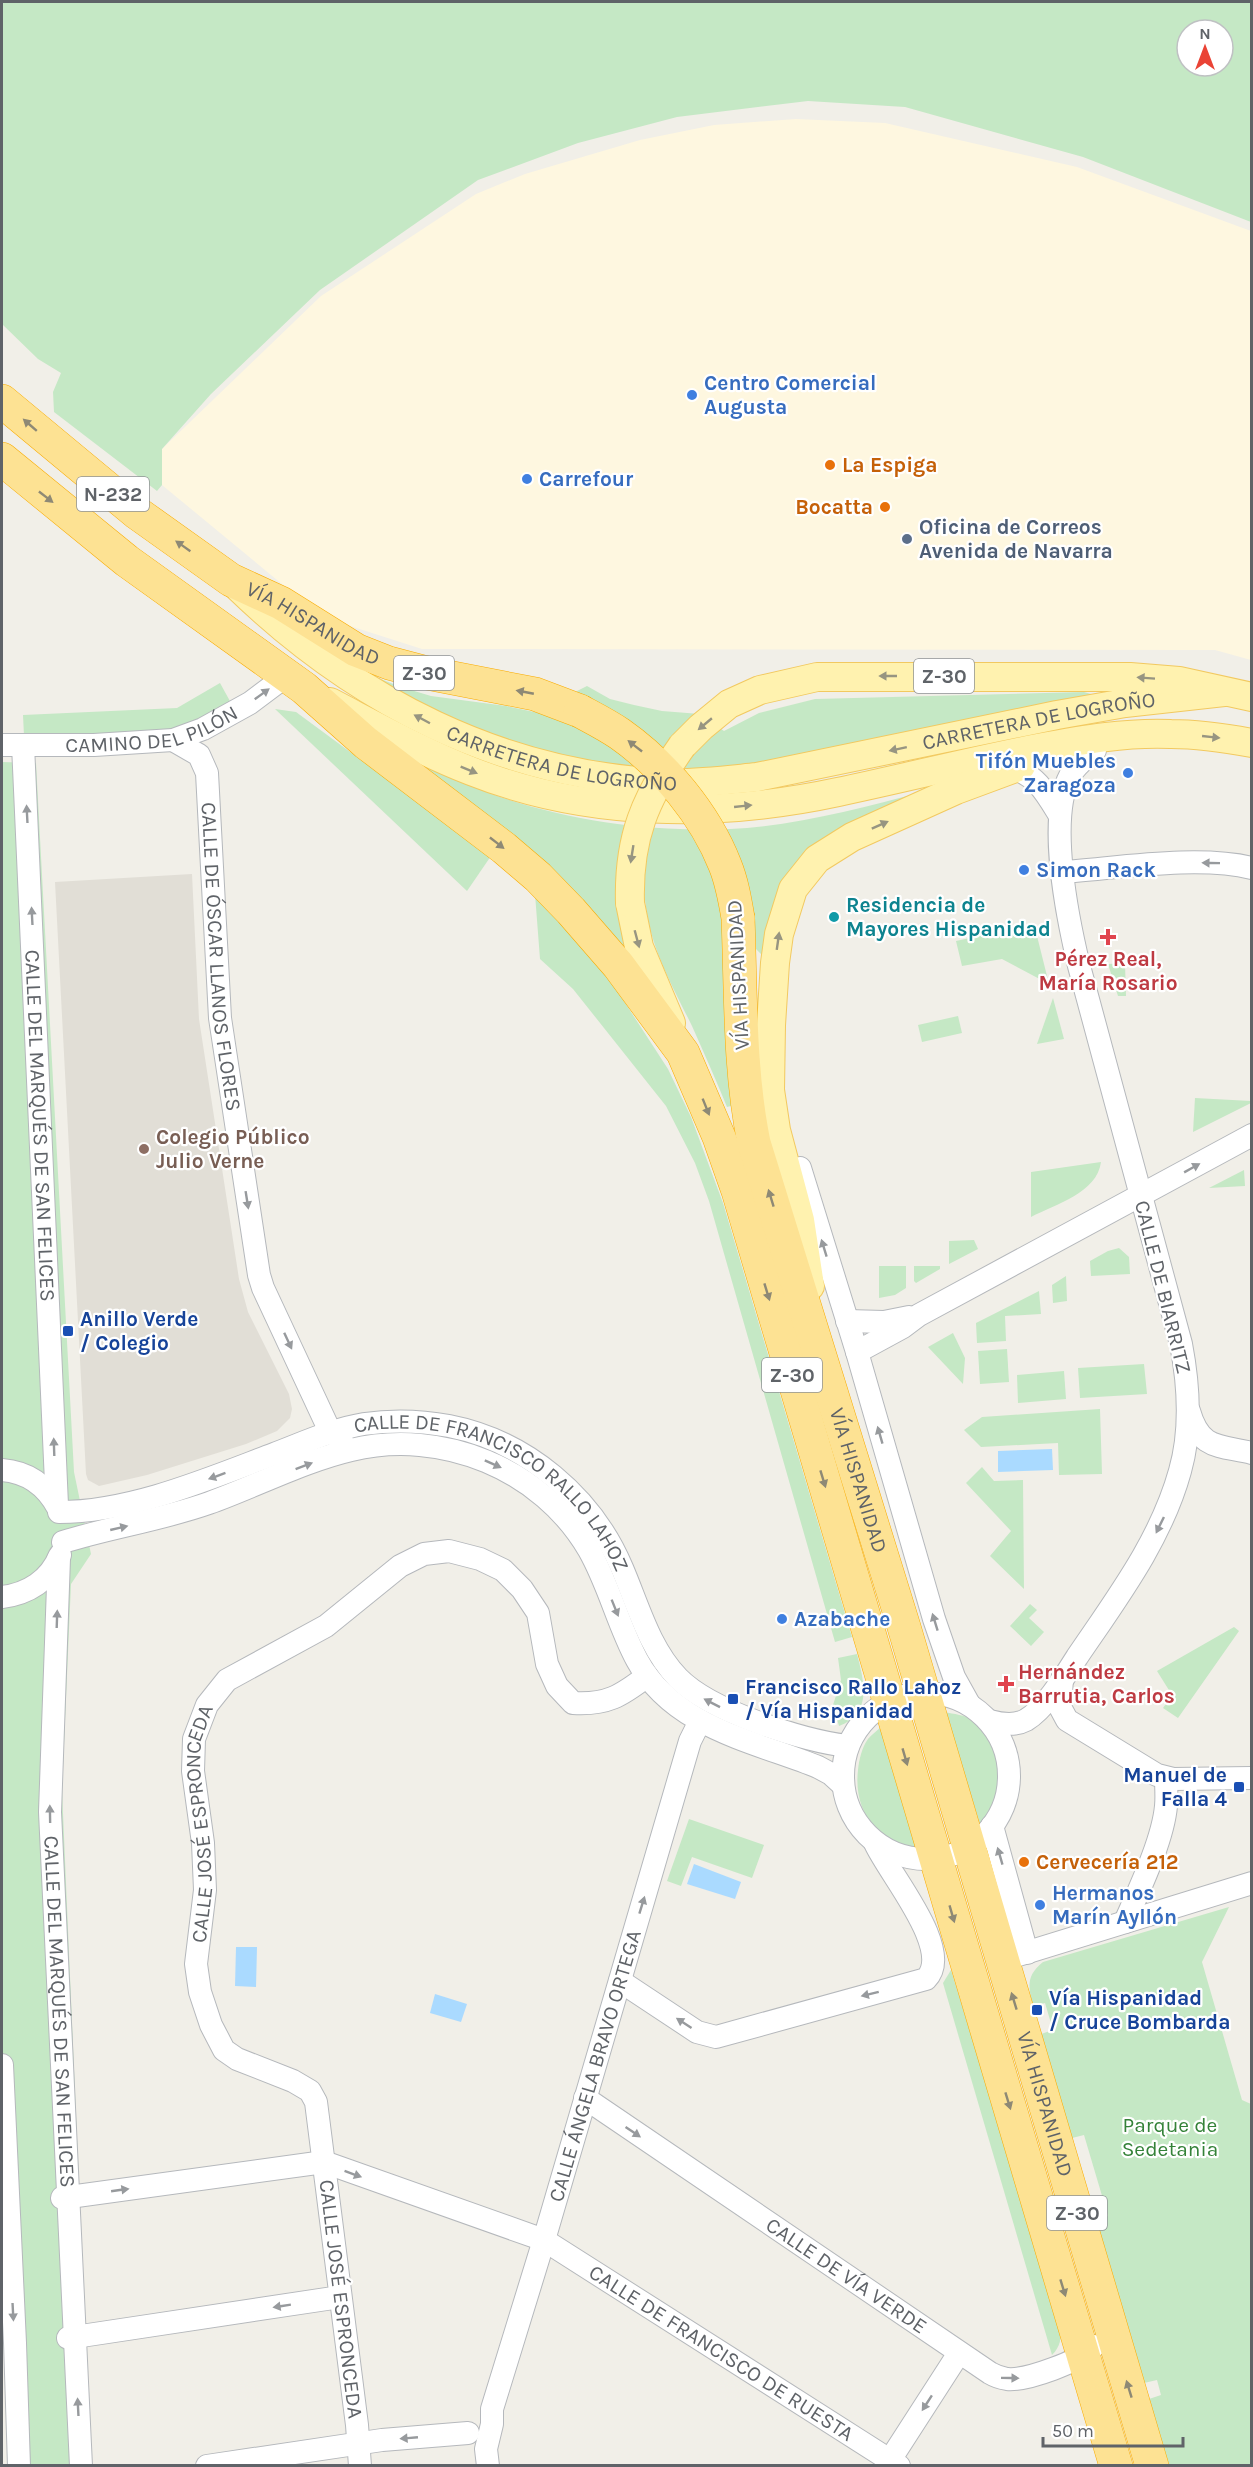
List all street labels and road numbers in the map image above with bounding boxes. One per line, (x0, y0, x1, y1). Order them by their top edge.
road number: N-232 (77, 477, 149, 511)
street label: VÍA HISPANIDAD (242, 577, 383, 670)
road number: Z-30 (394, 656, 454, 690)
road number: Z-30 (914, 659, 974, 693)
street label: CARRETERA DE LOGROÑO (920, 688, 1157, 755)
street label: CAMINO DEL PILÓN (65, 700, 242, 757)
street label: CARRETERA DE LOGROÑO (443, 720, 677, 795)
street label: CALLE DE ÓSCAR LLANOS FLORES (197, 801, 246, 1113)
street label: VÍA HISPANIDAD (722, 899, 754, 1051)
street label: CALLE DEL MARQUÉS DE SAN FELICES (20, 949, 60, 1302)
street label: CALLE DE BIARRITZ (1130, 1198, 1196, 1376)
road number: Z-30 (762, 1358, 822, 1392)
street label: VÍA HISPANIDAD (825, 1405, 892, 1556)
street label: CALLE DE FRANCISCO RALLO LAHOZ (352, 1409, 634, 1575)
street label: CALLE JOSÉ ESPRONCEDA (181, 1701, 218, 1944)
street label: CALLE DEL MARQUÉS DE SAN FELICES (39, 1835, 80, 2188)
street label: CALLE ÁNGELA BRAVO ORTEGA (544, 1927, 646, 2205)
street label: VÍA HISPANIDAD (1012, 2029, 1078, 2180)
street label: CALLE JOSÉ ESPRONCEDA (314, 2178, 368, 2420)
road number: Z-30 (1047, 2196, 1107, 2230)
street label: CALLE DE VÍA VERDE (761, 2212, 931, 2339)
street label: CALLE DE FRANCISCO DE RUESTA (585, 2260, 858, 2446)

